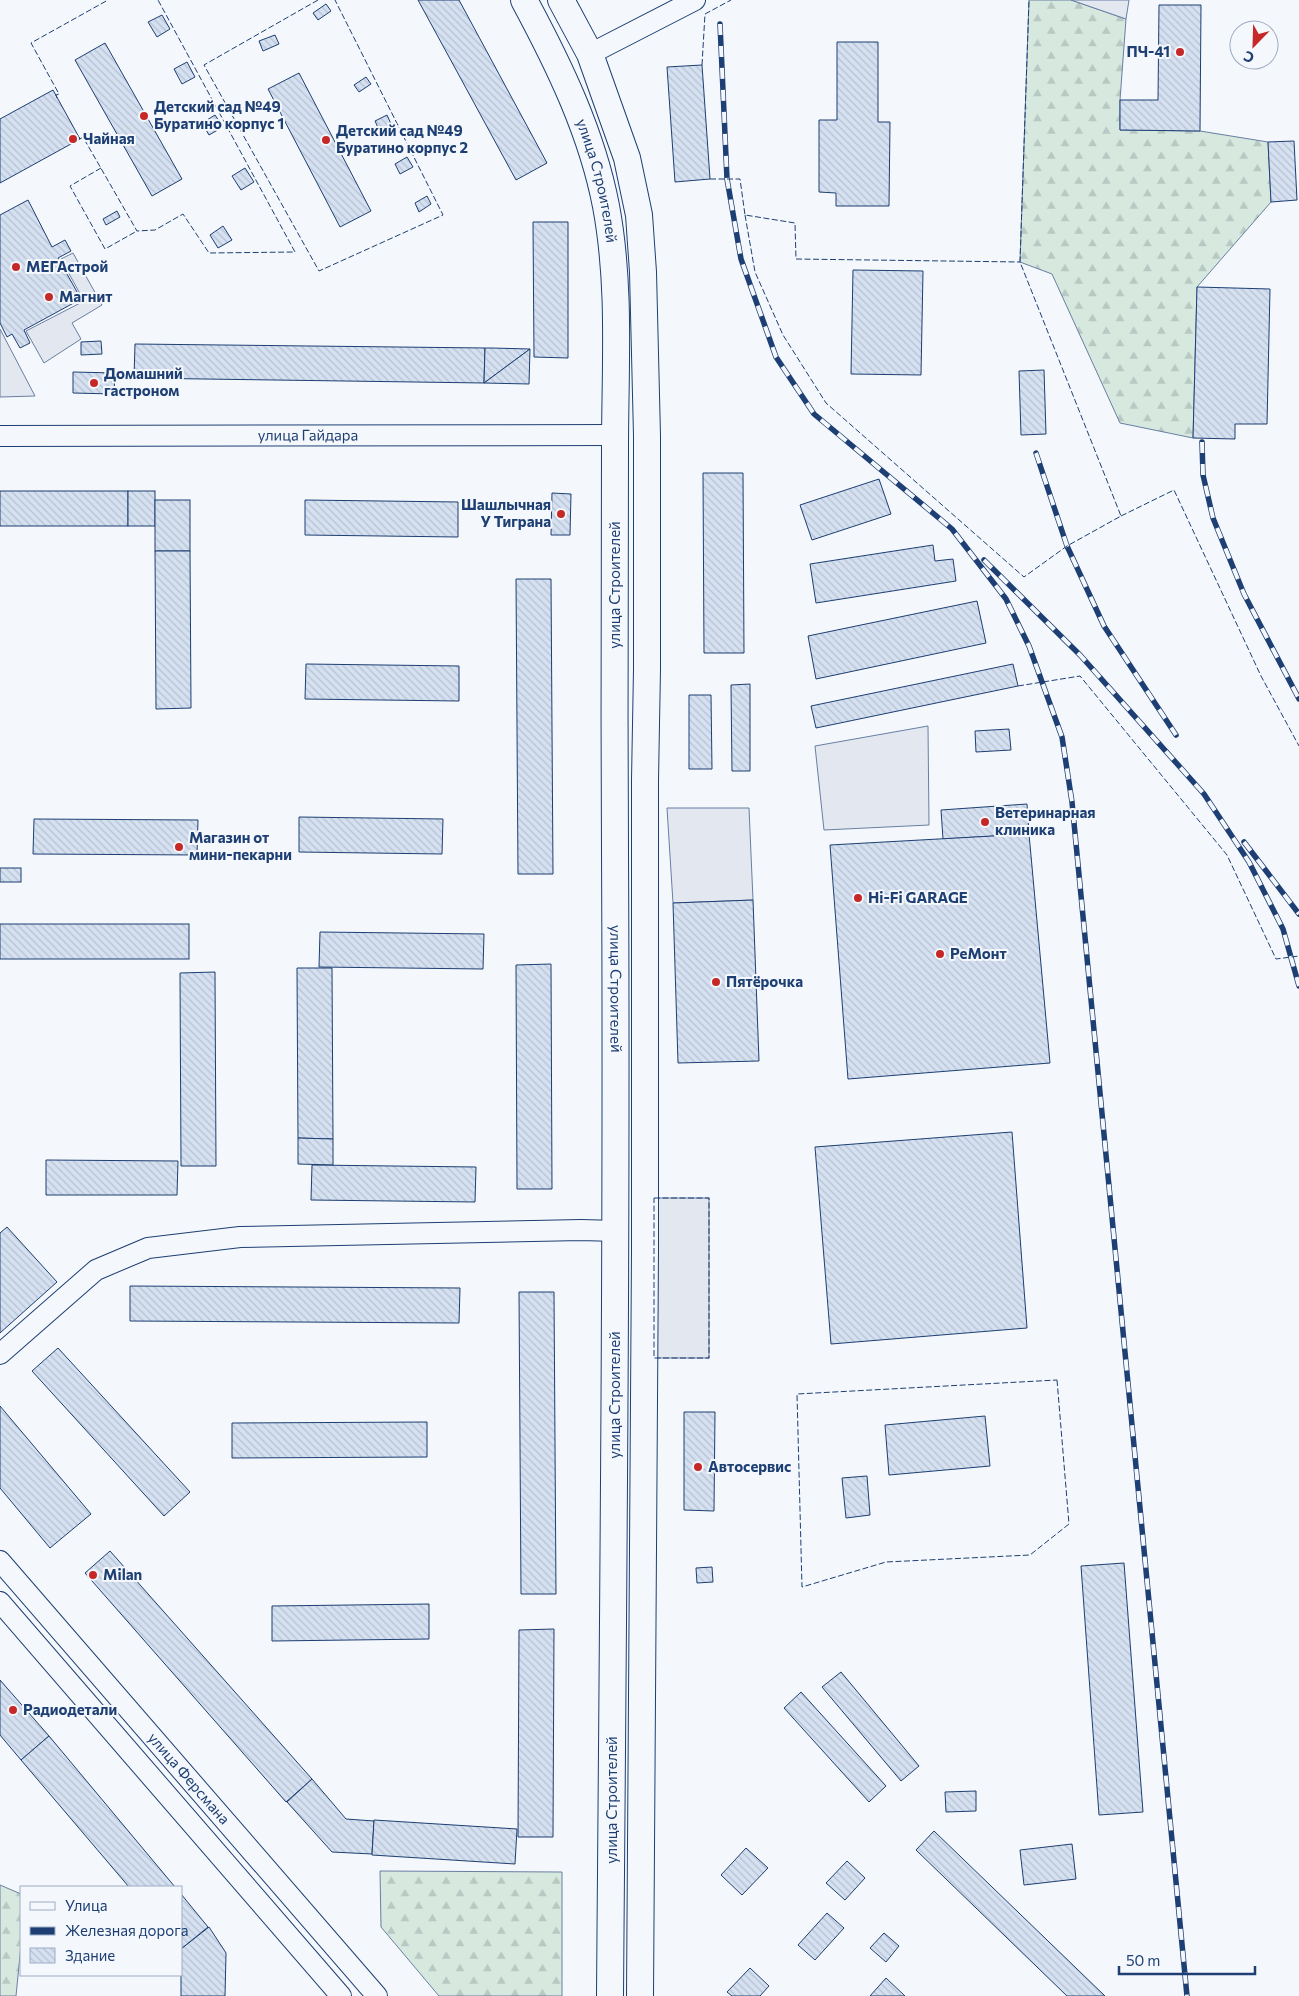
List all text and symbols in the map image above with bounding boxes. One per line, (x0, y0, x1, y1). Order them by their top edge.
north arrow (1229, 20, 1279, 70)
place label: ПЧ-41 (1126, 42, 1170, 60)
marker: ПЧ-41 (1174, 46, 1186, 58)
text: С (1241, 48, 1256, 67)
place label: Детский сад №49 Буратино корпус 1 (154, 97, 284, 132)
marker: Детский сад №49 Буратино корпус 1 (138, 110, 150, 122)
street label: улица Строителей (573, 116, 621, 244)
place label: Детский сад №49 Буратино корпус 2 (336, 121, 468, 156)
place label: Чайная (83, 129, 135, 147)
marker: Чайная (67, 133, 79, 145)
marker: Детский сад №49 Буратино корпус 2 (320, 134, 332, 146)
place label: МЕГАстрой (26, 257, 108, 275)
marker: МЕГАстрой (10, 261, 22, 273)
place label: Магнит (59, 287, 112, 305)
marker: Магнит (43, 291, 55, 303)
place label: Домашний гастроном (104, 364, 183, 399)
marker: Домашний гастроном (88, 377, 100, 389)
street label: улица Гайдара (258, 425, 358, 444)
place label: Шашлычная У Тиграна (461, 495, 551, 530)
marker: Шашлычная У Тиграна (555, 508, 567, 520)
street label: улица Строителей (605, 521, 623, 649)
place label: Ветеринарная клиника (995, 803, 1096, 838)
marker: Ветеринарная клиника (979, 816, 991, 828)
place label: Магазин от мини-пекарни (189, 828, 292, 863)
marker: Магазин от мини-пекарни (173, 841, 185, 853)
place label: Hi-Fi GARAGE (868, 888, 968, 906)
marker: Hi-Fi GARAGE (852, 892, 864, 904)
street label: улица Строителей (607, 925, 626, 1053)
place label: РеМонт (950, 944, 1007, 962)
marker: РеМонт (934, 948, 946, 960)
place label: Пятёрочка (726, 972, 803, 990)
marker: Пятёрочка (710, 976, 722, 988)
street label: улица Строителей (605, 1331, 623, 1459)
place label: Автосервис (708, 1457, 791, 1475)
marker: Автосервис (692, 1461, 704, 1473)
place label: Milan (103, 1565, 142, 1583)
marker: Milan (87, 1569, 99, 1581)
place label: Радиодетали (23, 1700, 117, 1718)
marker: Радиодетали (7, 1704, 19, 1716)
street label: улица Ферсмана (145, 1728, 234, 1828)
street label: улица Строителей (602, 1736, 620, 1864)
legend (20, 1886, 182, 1976)
text: Улица (65, 1896, 107, 1914)
text: Железная дорога (65, 1921, 189, 1939)
scale bar (1119, 1944, 1255, 1976)
text: Здание (65, 1946, 115, 1964)
text: 50 m (1126, 1951, 1160, 1969)

